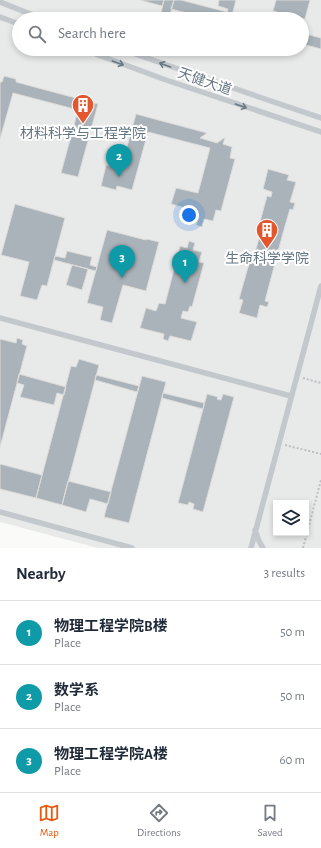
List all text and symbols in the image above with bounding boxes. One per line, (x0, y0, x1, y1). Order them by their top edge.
search box (12, 12, 309, 56)
icon: search (26, 23, 48, 45)
text: Search here (58, 26, 126, 41)
one-way arrow (112, 59, 124, 67)
one-way arrow (158, 61, 171, 68)
street label: 天健大道 (176, 64, 234, 98)
building icon: 材料科学与工程学院 (70, 92, 96, 125)
one-way arrow (234, 102, 246, 110)
place label: 材料科学与工程学院 (20, 125, 146, 141)
pin: 2 (106, 144, 132, 177)
your location (179, 205, 199, 225)
building icon: 生命科学学院 (254, 217, 280, 250)
pin: 3 (109, 245, 135, 278)
pin: 1 (172, 250, 198, 283)
place label: 生命科学学院 (225, 251, 309, 266)
map controls (273, 500, 309, 536)
button: layers (273, 500, 309, 536)
text: Nearby (16, 565, 66, 582)
text: 3 results (264, 567, 305, 580)
text: 物理工程学院B楼 (54, 619, 168, 634)
text: 1 (27, 626, 31, 639)
text: 50 m (280, 626, 305, 639)
text: Place (54, 637, 81, 650)
text: 数学系 (54, 683, 99, 698)
text: 2 (26, 690, 32, 703)
text: 50 m (280, 690, 305, 703)
text: Place (54, 701, 81, 714)
text: 物理工程学院A楼 (54, 747, 168, 762)
text: 3 (26, 754, 32, 767)
text: 60 m (279, 754, 305, 767)
text: Place (54, 765, 81, 778)
tab: Map (38, 802, 60, 839)
tab: Directions (137, 802, 181, 839)
tab: Saved (257, 802, 283, 839)

